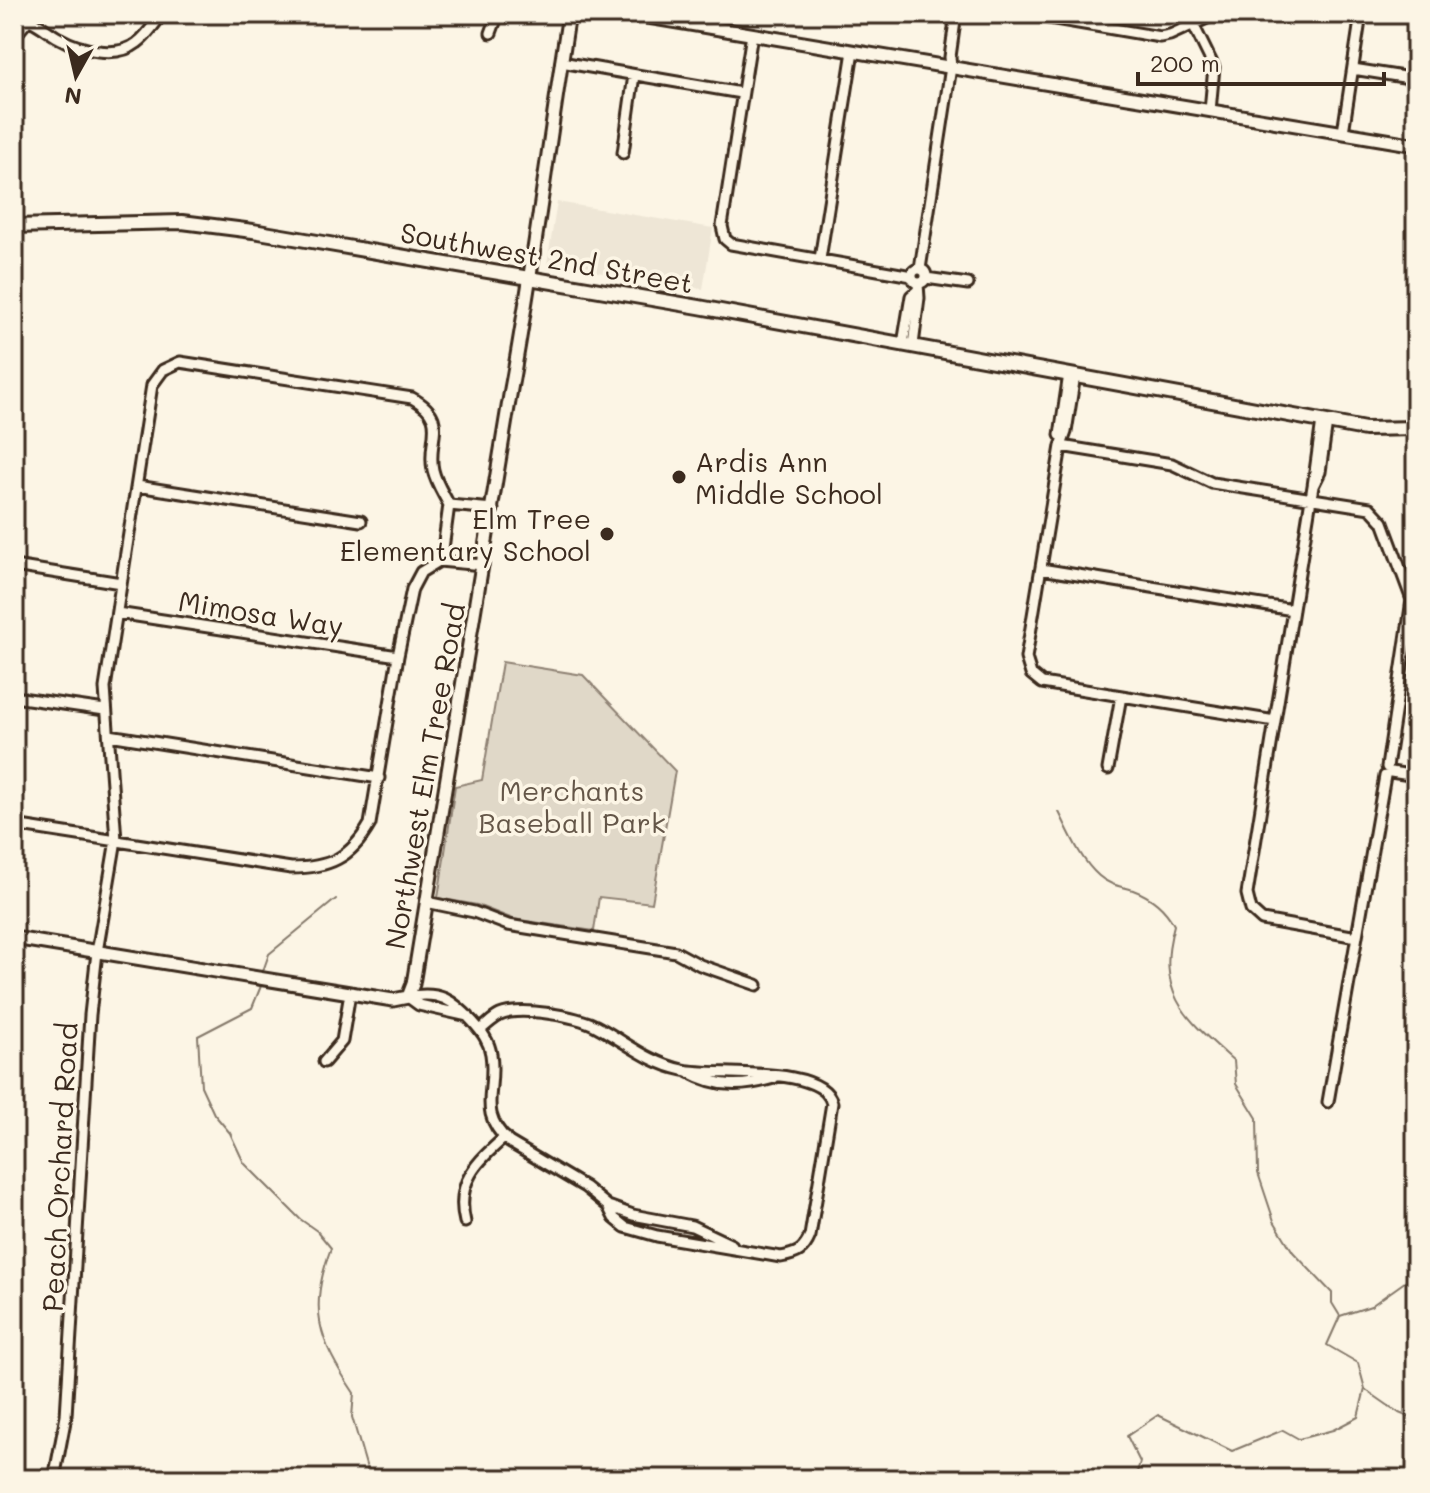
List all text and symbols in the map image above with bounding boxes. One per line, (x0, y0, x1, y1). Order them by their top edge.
north arrow (36, 36, 116, 116)
scale bar (1138, 36, 1384, 86)
text: 200 m (1150, 47, 1220, 78)
text: N (63, 81, 83, 112)
street label: Southwest 2nd Street (398, 214, 696, 300)
place label: Ardis Ann Middle School (695, 443, 883, 511)
marker: Ardis Ann Middle School (670, 468, 688, 486)
place label: Elm Tree Elementary School (340, 500, 591, 568)
marker: Elm Tree Elementary School (598, 525, 616, 543)
street label: Mimosa Way (176, 582, 346, 644)
street label: Northwest Elm Tree Road (376, 600, 472, 952)
park label: Merchants Baseball Park (478, 772, 666, 840)
street label: Peach Orchard Road (33, 1021, 85, 1313)

